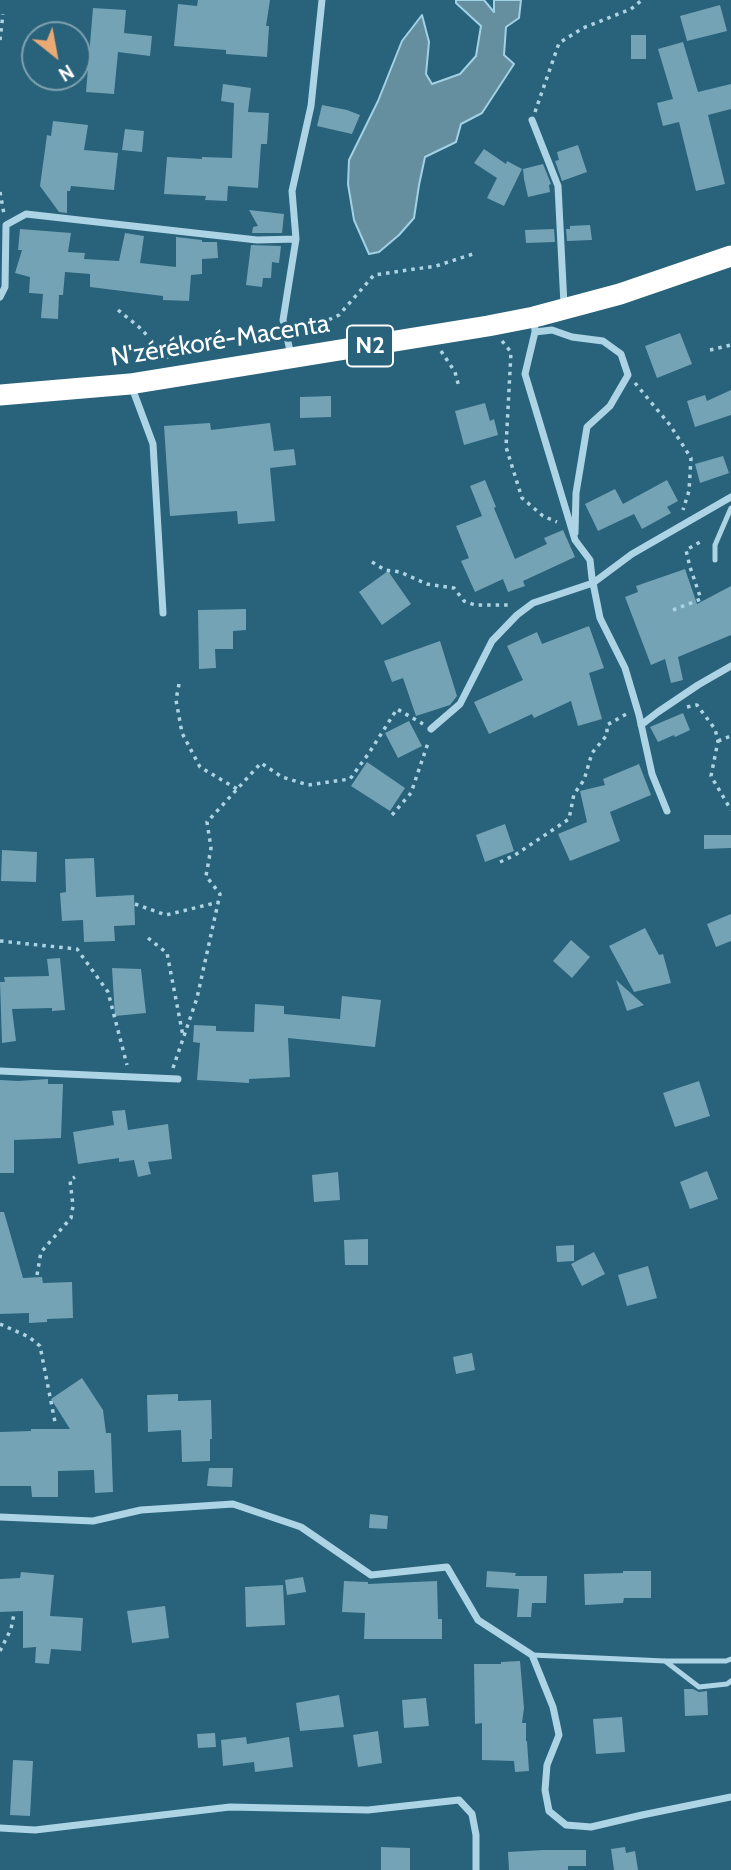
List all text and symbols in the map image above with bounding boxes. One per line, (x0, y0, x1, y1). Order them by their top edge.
north arrow (21, 21, 91, 91)
text: N (54, 59, 78, 86)
street label: N'zérékoré-Macenta (109, 308, 331, 374)
road number: N2 (347, 326, 393, 366)

